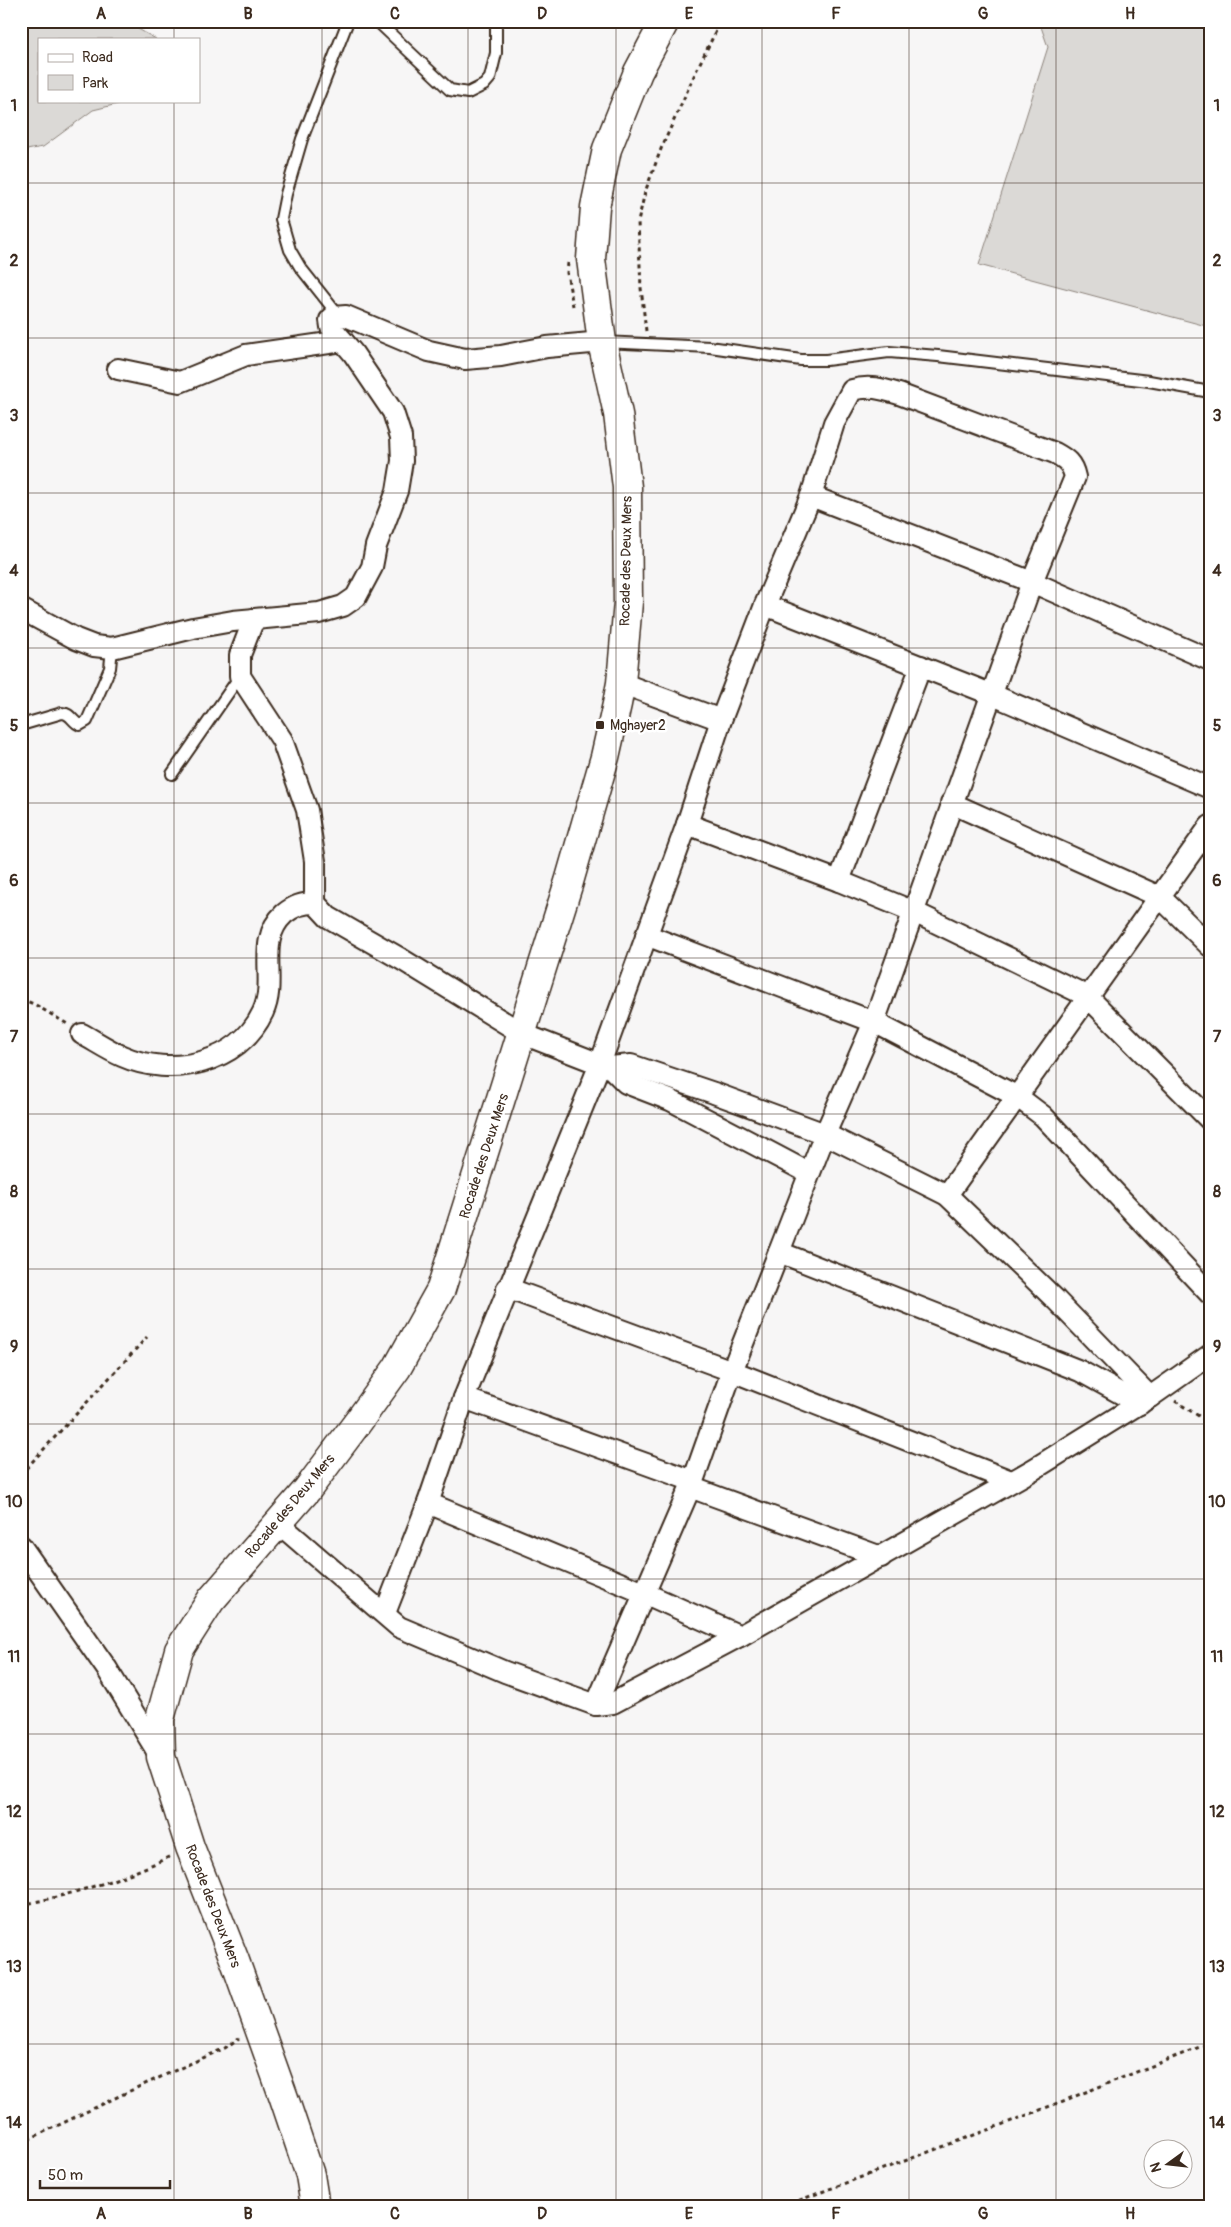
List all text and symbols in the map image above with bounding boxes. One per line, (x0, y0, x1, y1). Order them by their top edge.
text: A (96, 4, 107, 24)
text: B (243, 4, 253, 24)
text: C (390, 4, 400, 24)
text: D (537, 4, 547, 24)
text: E (685, 4, 694, 24)
text: F (831, 4, 841, 24)
text: G (978, 4, 989, 24)
text: H (1125, 4, 1135, 24)
legend (38, 38, 200, 102)
text: Road (82, 48, 113, 67)
text: Park (82, 74, 109, 93)
text: 1 (11, 96, 17, 116)
text: 1 (1214, 96, 1220, 116)
text: 2 (10, 251, 19, 271)
text: 2 (1213, 251, 1222, 271)
text: 3 (10, 406, 19, 426)
text: 3 (1213, 406, 1222, 426)
street label: Rocade des Deux Mers (616, 495, 636, 626)
text: 4 (9, 561, 19, 581)
text: 4 (1212, 561, 1222, 581)
text: 5 (10, 716, 19, 736)
text: 5 (1213, 716, 1222, 736)
place label: Mghayer2 (610, 717, 666, 734)
marker: Mghayer2 (594, 719, 606, 731)
text: 6 (9, 871, 19, 891)
text: 6 (1212, 871, 1222, 891)
text: 7 (10, 1027, 19, 1047)
text: 7 (1213, 1027, 1222, 1047)
street label: Rocade des Deux Mers (456, 1091, 512, 1221)
text: 8 (10, 1182, 18, 1202)
text: 8 (1213, 1182, 1221, 1202)
text: 9 (10, 1337, 18, 1357)
text: 9 (1213, 1337, 1221, 1357)
street label: Rocade des Deux Mers (242, 1450, 339, 1561)
text: 10 (5, 1492, 23, 1512)
text: 10 (1208, 1492, 1226, 1512)
text: 11 (8, 1647, 20, 1667)
text: 11 (1211, 1647, 1223, 1667)
text: 12 (6, 1802, 22, 1822)
text: 12 (1209, 1802, 1225, 1822)
street label: Rocade des Deux Mers (182, 1842, 245, 1971)
text: 13 (6, 1957, 22, 1977)
text: 13 (1209, 1957, 1225, 1977)
text: 14 (6, 2113, 22, 2133)
text: 14 (1209, 2113, 1225, 2133)
north arrow (1144, 2140, 1194, 2190)
scale bar (40, 2157, 170, 2189)
text: N (1146, 2160, 1165, 2174)
text: 50 m (48, 2166, 83, 2185)
text: A (96, 2204, 107, 2224)
text: B (243, 2204, 253, 2224)
text: C (390, 2204, 400, 2224)
text: D (537, 2204, 547, 2224)
text: E (685, 2204, 694, 2224)
text: F (831, 2204, 841, 2224)
text: G (978, 2204, 989, 2224)
text: H (1125, 2204, 1135, 2224)

